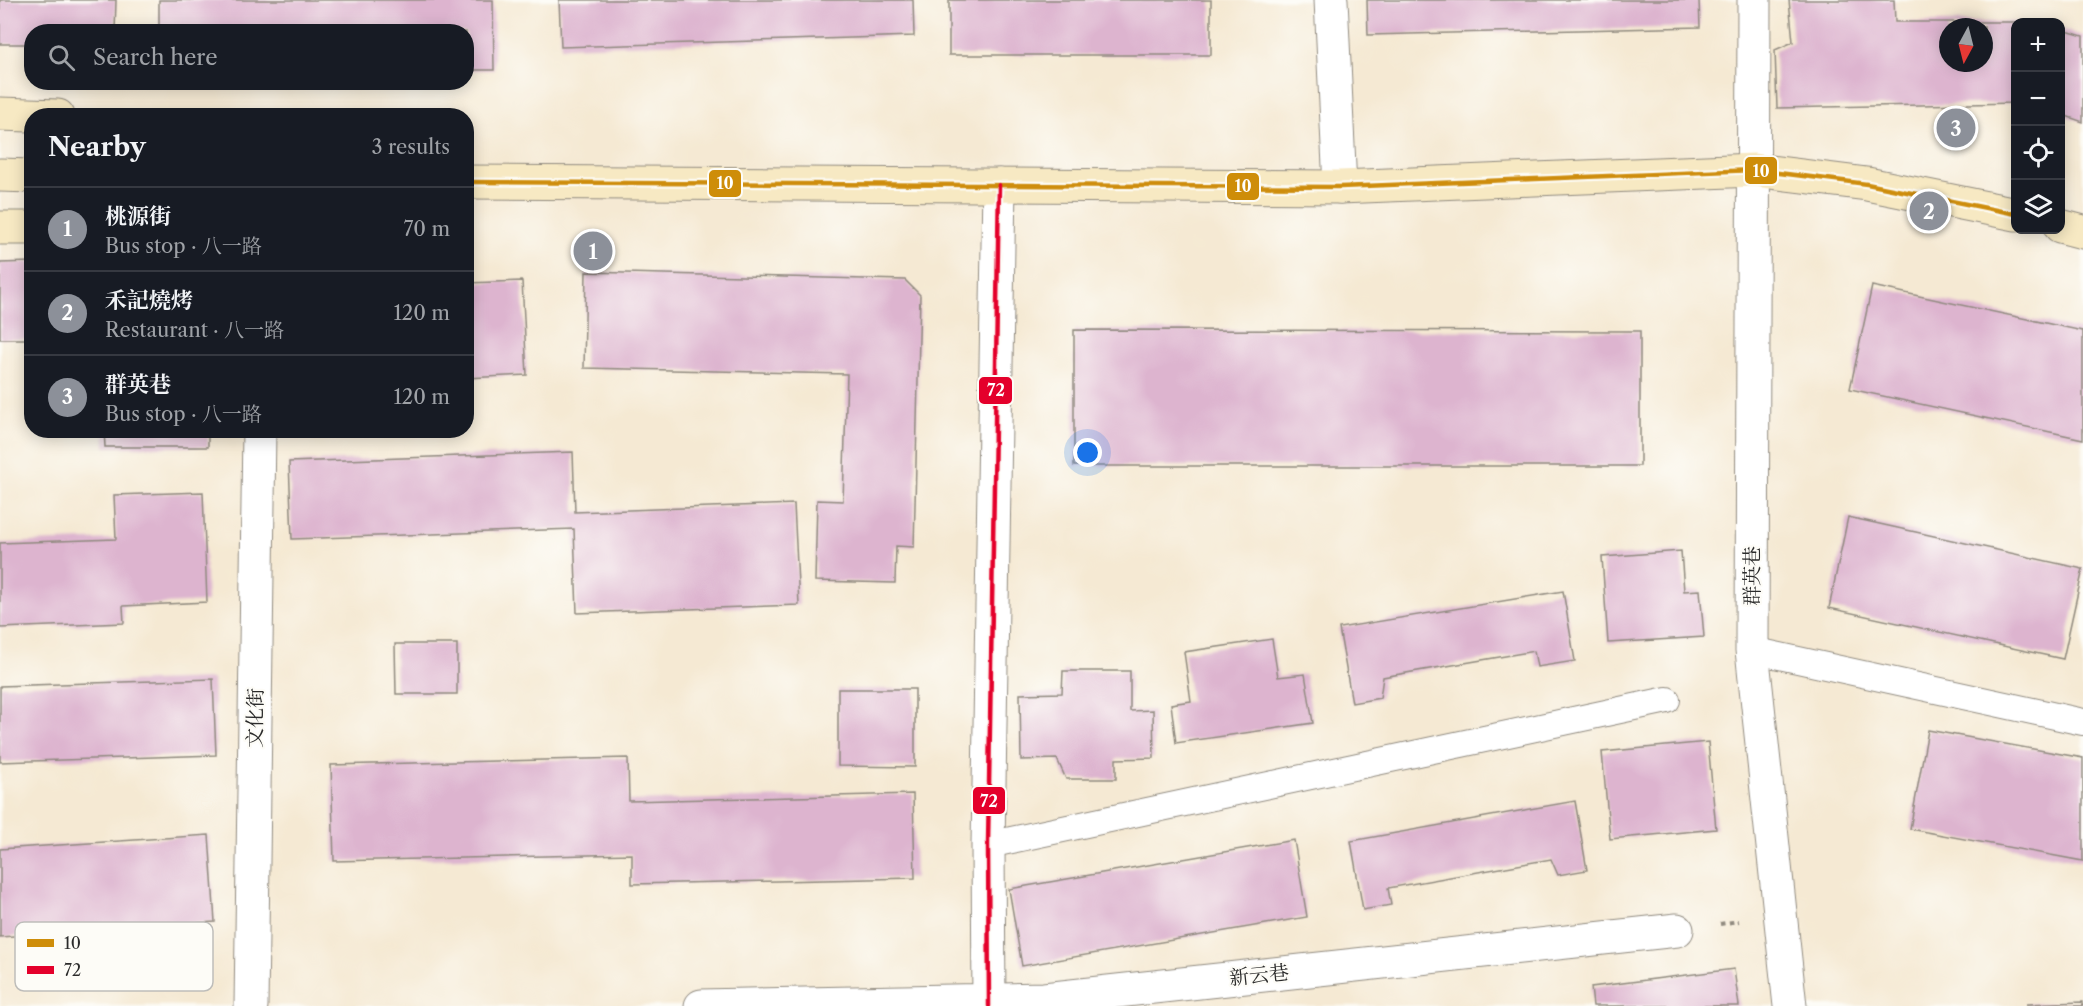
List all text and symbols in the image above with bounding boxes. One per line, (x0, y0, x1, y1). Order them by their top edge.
north arrow (1939, 18, 1993, 72)
map controls (2011, 18, 2065, 234)
button: + (2011, 18, 2065, 72)
search box (24, 24, 474, 90)
icon: search (45, 41, 78, 74)
text: Search here (93, 44, 218, 71)
button: − (2011, 72, 2065, 126)
pin: 3 (1936, 106, 1976, 150)
button: locate (2011, 126, 2065, 180)
text: Nearby (48, 131, 146, 163)
text: 3 results (372, 135, 450, 159)
line badge: 10 (1744, 156, 1778, 185)
text: 10 (1752, 161, 1770, 181)
line badge: 10 (708, 169, 742, 198)
line badge: 10 (1226, 172, 1260, 201)
text: 10 (716, 173, 734, 193)
text: 10 (1234, 176, 1252, 196)
button: layers (2011, 180, 2065, 234)
pin: 2 (1910, 188, 1948, 234)
text: 桃源街 (105, 203, 171, 230)
text: 1 (63, 217, 72, 241)
text: 70 m (404, 217, 450, 241)
pin: 1 (574, 228, 612, 274)
text: Bus stop · 八一路 (105, 234, 262, 258)
text: 禾記燒烤 (105, 287, 193, 314)
text: 2 (62, 301, 73, 325)
text: 120 m (393, 301, 450, 325)
text: Restaurant · 八一路 (105, 318, 284, 342)
text: 群英巷 (105, 371, 171, 398)
line badge: 72 (978, 376, 1013, 405)
text: 72 (987, 380, 1005, 400)
text: 3 (62, 385, 73, 409)
text: 120 m (393, 385, 450, 409)
text: Bus stop · 八一路 (105, 402, 262, 426)
your location (1073, 438, 1102, 467)
street label: 群英巷 (1740, 546, 1764, 606)
street label: 文化街 (242, 688, 268, 748)
line badge: 72 (972, 786, 1006, 815)
text: 72 (980, 791, 998, 811)
legend (15, 922, 213, 991)
text: 10 (64, 933, 81, 953)
text: 72 (64, 960, 81, 980)
street label: 新云巷 (1228, 960, 1290, 990)

